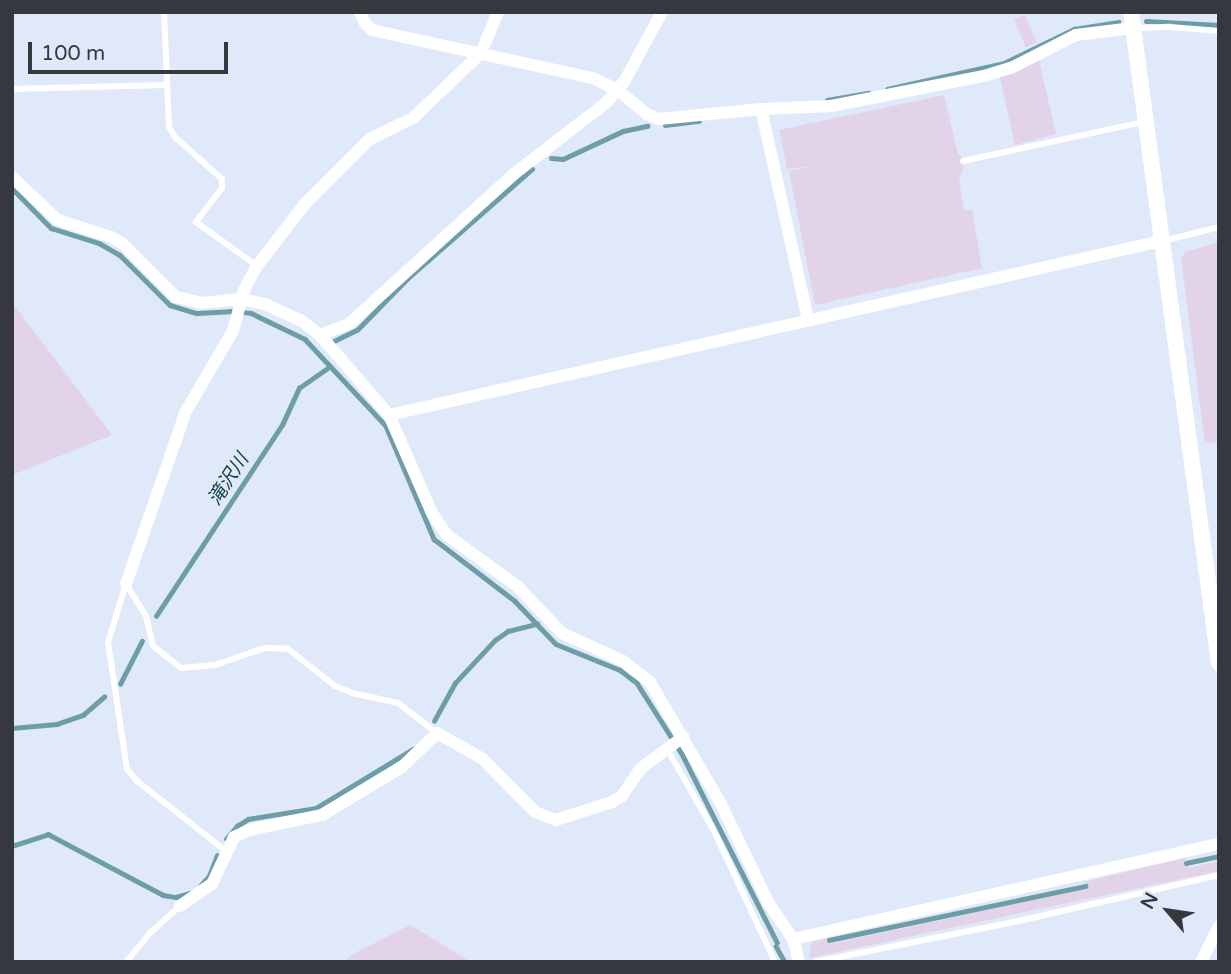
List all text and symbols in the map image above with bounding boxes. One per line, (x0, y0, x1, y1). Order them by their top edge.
scale bar (32, 28, 231, 72)
text: 100 m (41, 41, 105, 66)
water label: 滝沢川 (204, 450, 254, 510)
north arrow (1133, 876, 1203, 946)
text: N (1136, 889, 1163, 913)

